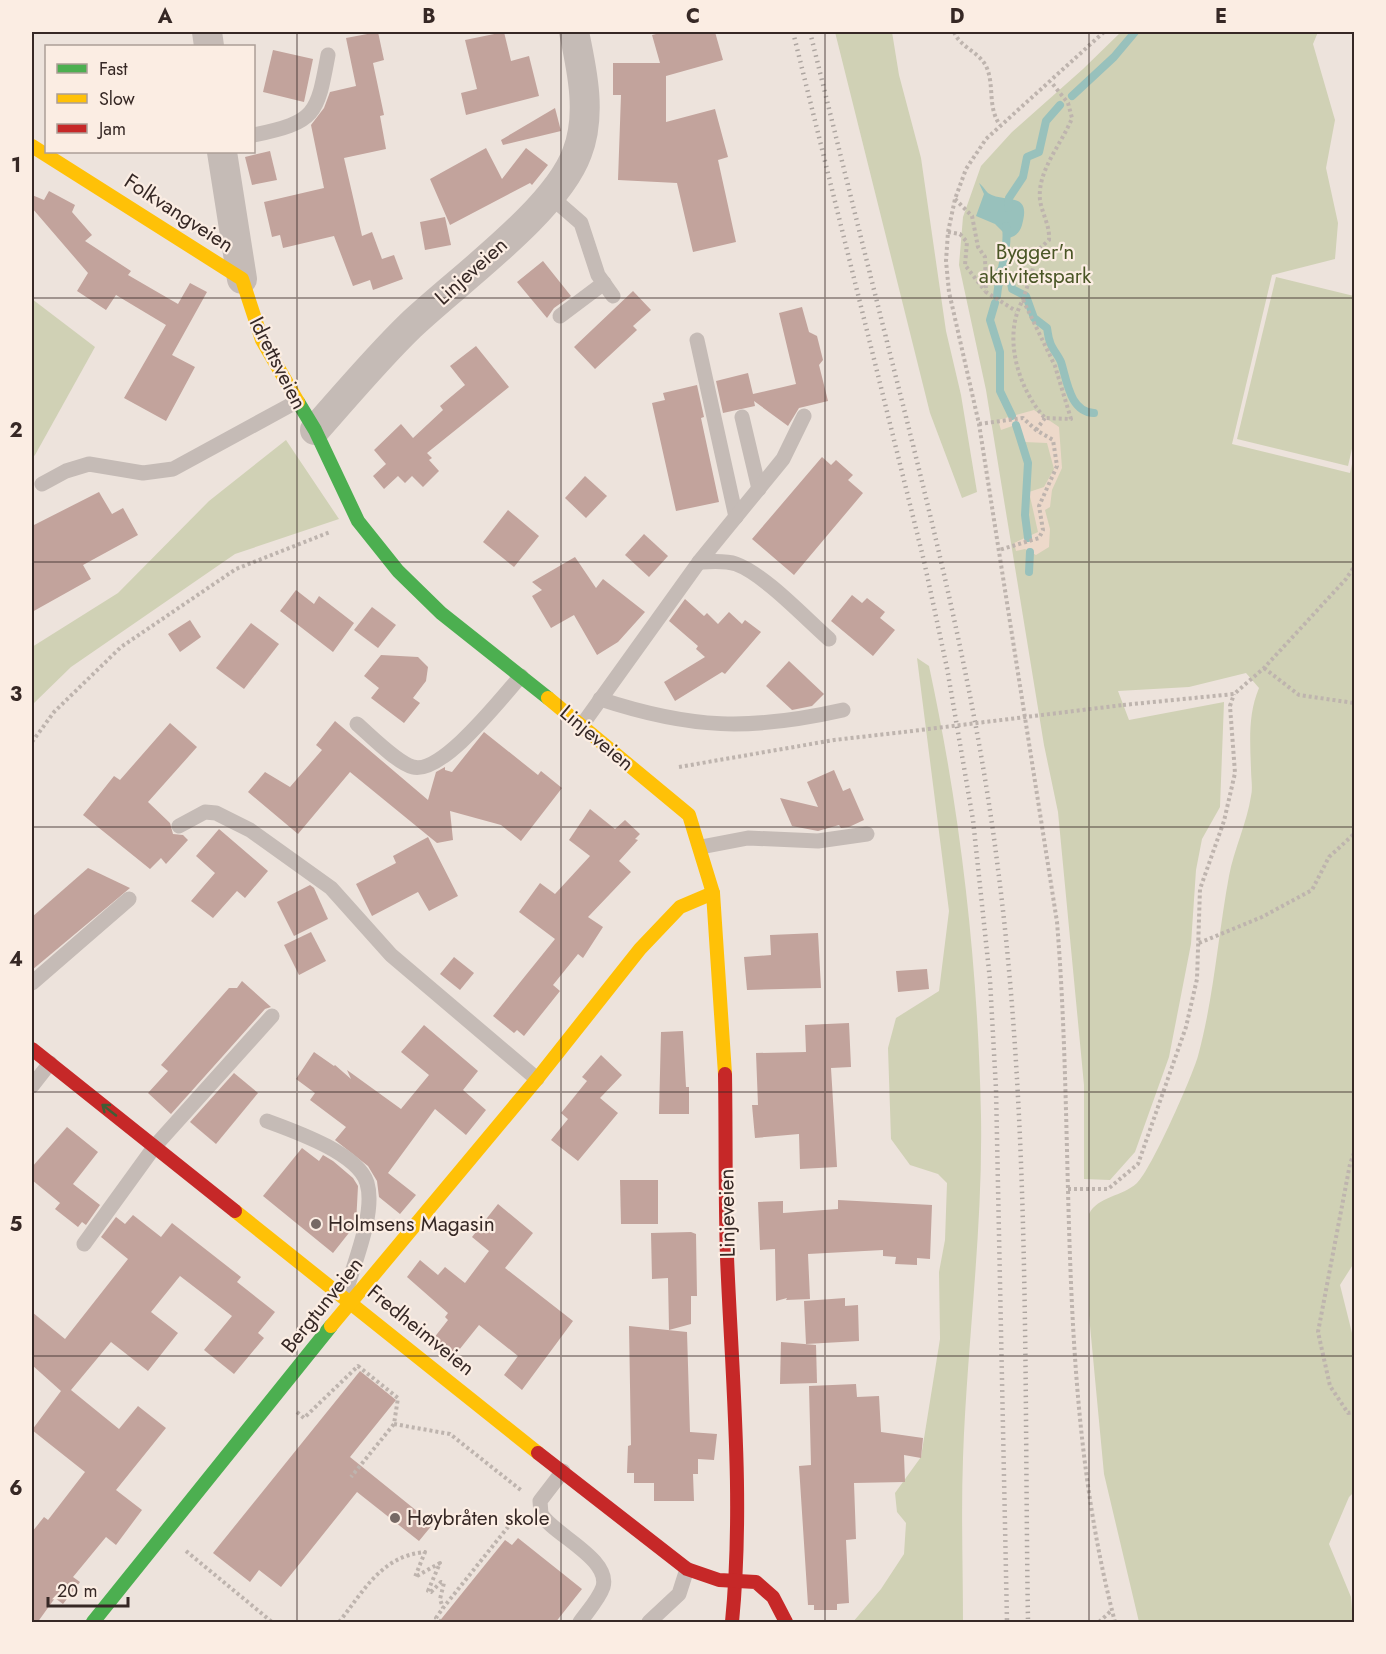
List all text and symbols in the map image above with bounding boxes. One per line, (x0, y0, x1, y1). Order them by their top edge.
text: A (157, 2, 173, 31)
text: B (422, 2, 436, 31)
text: C (686, 2, 700, 31)
text: D (950, 2, 964, 31)
text: E (1215, 2, 1227, 31)
legend (45, 45, 255, 153)
text: Fast (99, 56, 128, 82)
text: Slow (99, 86, 136, 112)
text: Jam (97, 116, 126, 142)
text: 1 (11, 151, 21, 180)
street label: Folkvangveien (118, 166, 240, 260)
street label: Linjeveien (428, 230, 514, 312)
park label: Bygger'n aktivitetspark (979, 237, 1092, 291)
street label: Idrettsveien (242, 312, 314, 414)
text: 2 (9, 416, 23, 445)
text: 3 (10, 680, 22, 709)
street label: Linjeveien (553, 698, 641, 778)
text: 4 (9, 945, 23, 974)
one-way arrow (101, 1103, 117, 1116)
street label: Linjeveien (711, 1168, 743, 1258)
place label: Holmsens Magasin (328, 1209, 495, 1239)
text: 5 (10, 1210, 23, 1239)
marker: Holmsens Magasin (309, 1217, 323, 1231)
street label: Bergtunveien (274, 1251, 370, 1359)
street label: Fredheimveien (361, 1277, 481, 1383)
text: 6 (9, 1474, 23, 1503)
place label: Høybråten skole (407, 1503, 550, 1533)
marker: Høybråten skole (388, 1511, 402, 1525)
scale bar (48, 1570, 128, 1608)
text: 20 m (57, 1578, 97, 1604)

